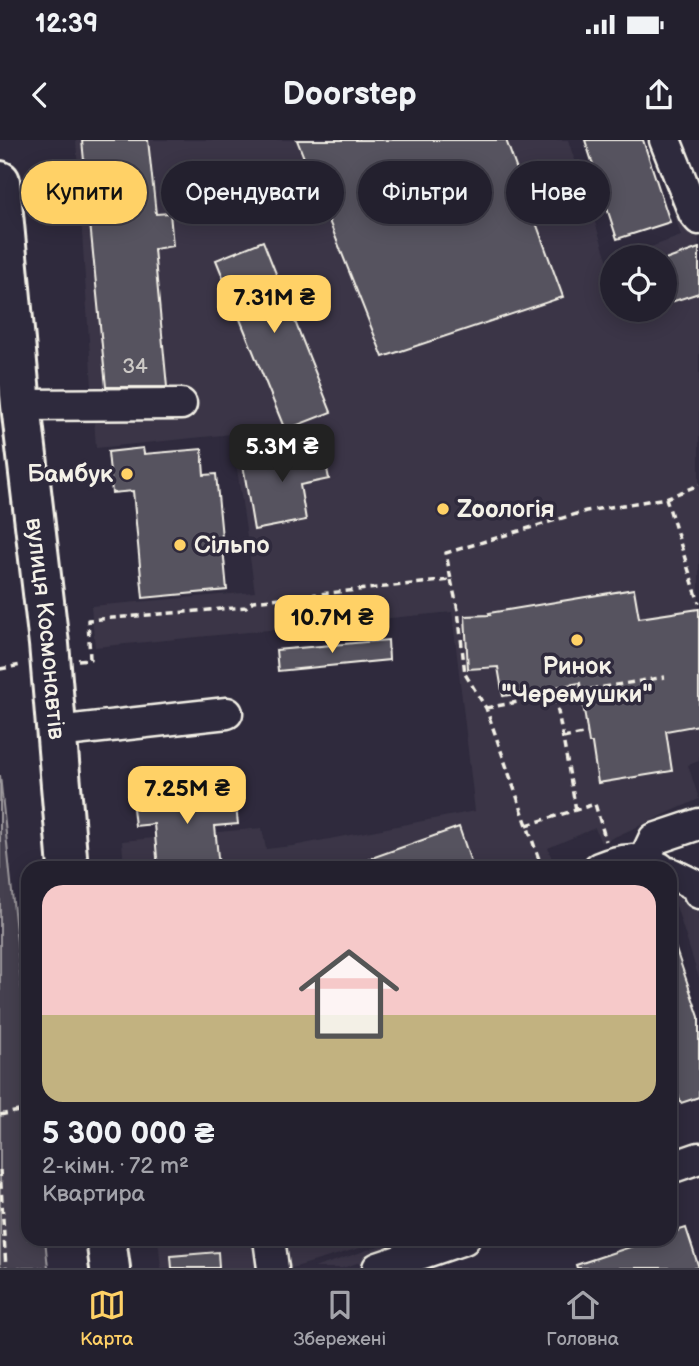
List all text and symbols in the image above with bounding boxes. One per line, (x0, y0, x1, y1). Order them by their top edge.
text: 12:39 (35, 9, 98, 40)
text: Doorstep (282, 75, 417, 114)
icon: back (21, 76, 59, 114)
icon: share (640, 76, 678, 114)
chip: Купити (21, 161, 147, 224)
chip: Орендувати (161, 161, 344, 224)
chip: Фільтри (358, 161, 492, 224)
chip: Нове (506, 161, 610, 224)
map controls (600, 245, 677, 322)
button: locate (600, 245, 677, 322)
pin: 7.31M ₴ (209, 276, 339, 335)
text: 7.31M ₴ (233, 284, 315, 312)
house number: 34 (122, 354, 148, 379)
pin: 5.3M ₴ (225, 424, 339, 484)
text: 5.3M ₴ (245, 433, 319, 461)
place label: Бамбук (27, 460, 114, 489)
marker: Бамбук (119, 466, 135, 482)
place label: Zooлогія (457, 495, 555, 524)
marker: Zooлогія (435, 501, 451, 517)
street label: вулиця Космонавтів (19, 516, 71, 741)
place label: Сільпо (194, 531, 270, 560)
marker: Сільпо (172, 537, 188, 553)
pin: 10.7M ₴ (267, 596, 397, 655)
text: 10.7M ₴ (290, 604, 374, 632)
marker: Ринок "Черемушки" (569, 632, 585, 648)
place label: Ринок "Черемушки" (501, 652, 653, 709)
pin: 7.25M ₴ (122, 766, 252, 826)
text: 7.25M ₴ (144, 775, 230, 803)
icon: home (286, 931, 412, 1057)
text: 5 300 000 ₴ (42, 1116, 215, 1152)
text: 2-кімн. · 72 m² (42, 1152, 189, 1180)
text: Квартира (42, 1180, 145, 1208)
tab: Карта (80, 1286, 134, 1351)
tab: Збережені (293, 1286, 386, 1351)
tab: Головна (546, 1286, 619, 1351)

